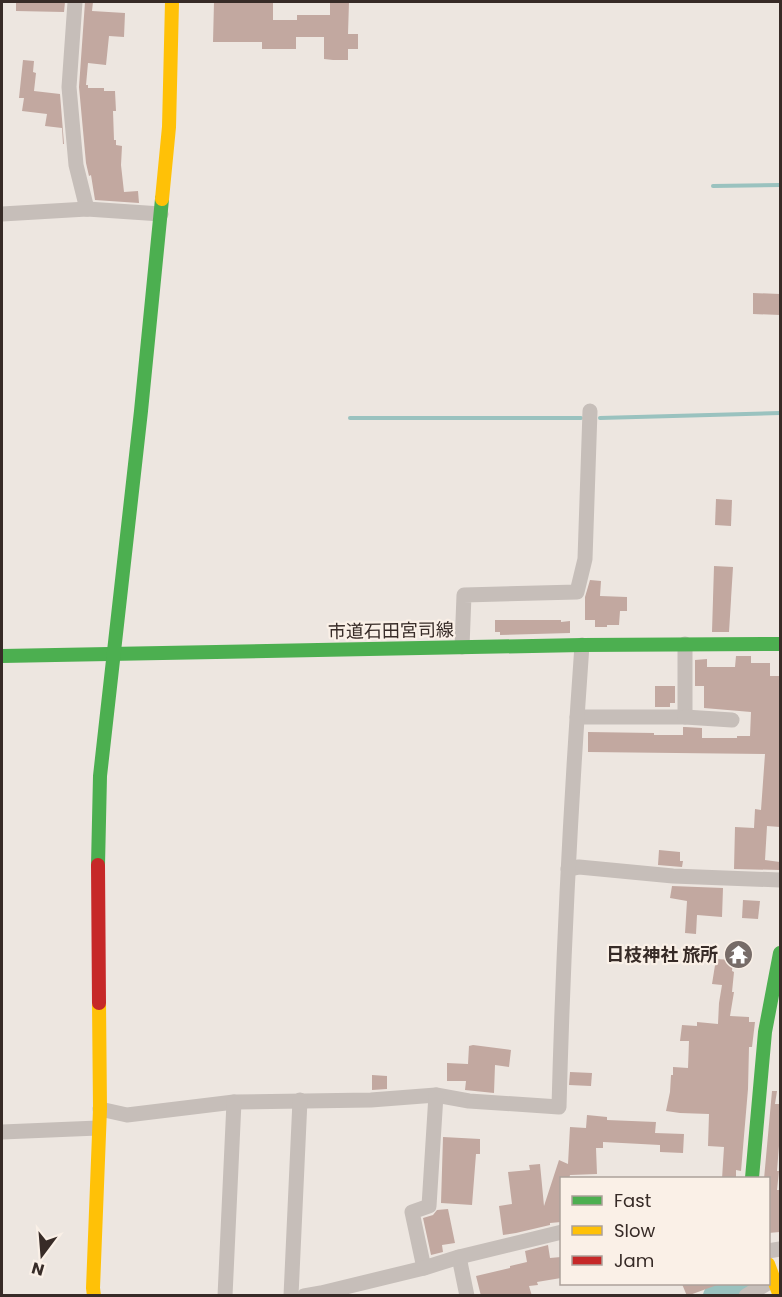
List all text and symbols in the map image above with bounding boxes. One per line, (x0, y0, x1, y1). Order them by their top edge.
street label: 市道石田宮司線 (328, 617, 454, 644)
temple icon: 日枝神社 旅所 (723, 939, 755, 971)
place label: 日枝神社 旅所 (606, 942, 718, 967)
legend (560, 1177, 770, 1285)
text: Fast (614, 1188, 651, 1213)
text: Slow (614, 1218, 656, 1243)
north arrow (12, 1225, 72, 1285)
text: Jam (614, 1248, 654, 1273)
text: N (29, 1256, 47, 1282)

